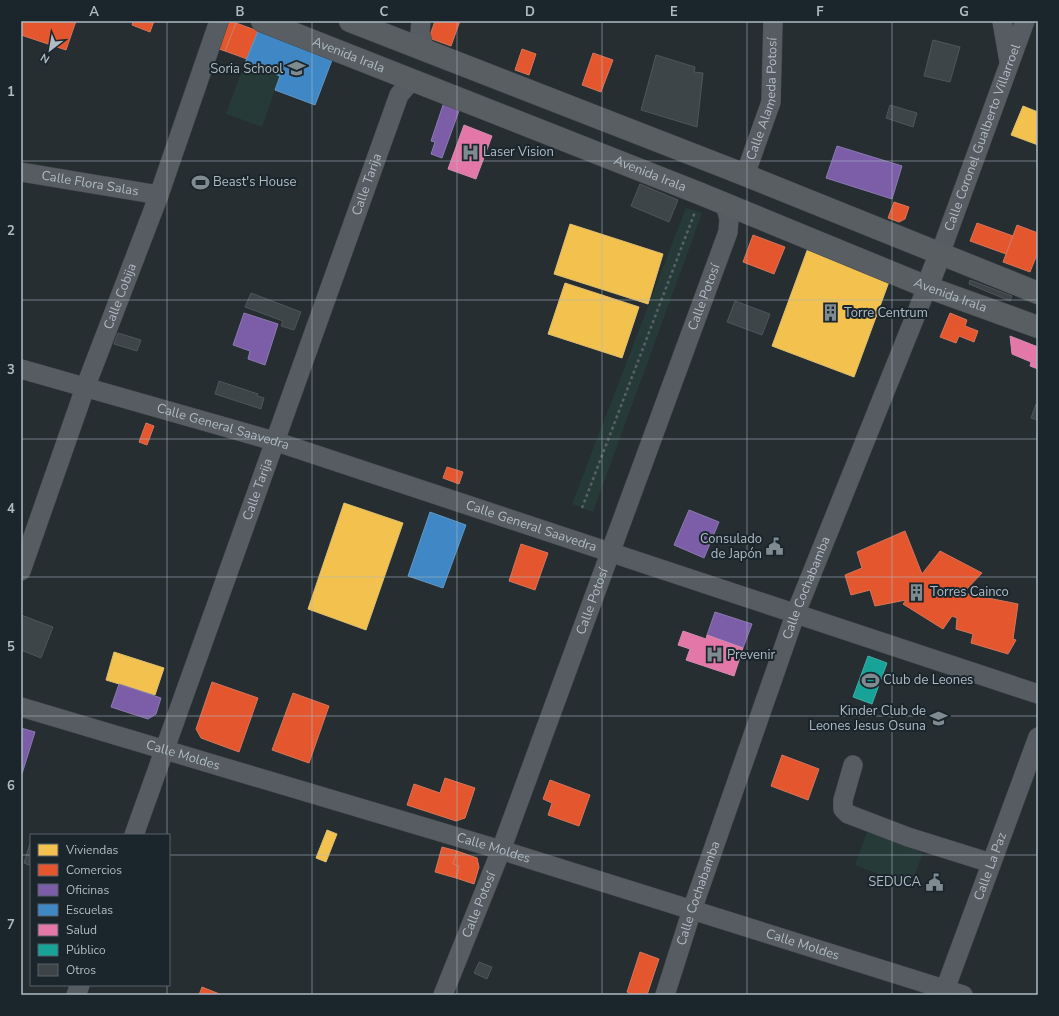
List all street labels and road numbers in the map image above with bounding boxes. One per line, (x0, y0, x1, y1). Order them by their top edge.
street label: Avenida Irala (310, 33, 387, 77)
street label: Calle Alameda Potosí (742, 37, 782, 163)
street label: Calle Coronel Gualberto Villarroel (940, 41, 1025, 234)
street label: Calle Tarija (348, 151, 386, 218)
street label: Avenida Irala (611, 151, 689, 196)
street label: Calle Flora Salas (40, 167, 140, 200)
street label: Calle Cobija (99, 261, 141, 332)
street label: Calle Potosí (684, 261, 725, 333)
street label: Avenida Irala (911, 274, 989, 317)
street label: Calle General Saavedra (155, 399, 292, 454)
street label: Calle Tarija (238, 456, 277, 523)
street label: Calle General Saavedra (463, 496, 599, 556)
street label: Calle Cochabamba (778, 534, 835, 642)
street label: Calle Potosí (572, 565, 613, 637)
street label: Calle Moldes (144, 736, 222, 775)
street label: Calle Moldes (454, 828, 533, 868)
street label: Calle La Paz (970, 830, 1011, 903)
street label: Calle Cochabamba (672, 839, 724, 948)
street label: Calle Potosí (458, 868, 501, 941)
street label: Calle Moldes (764, 925, 842, 965)

